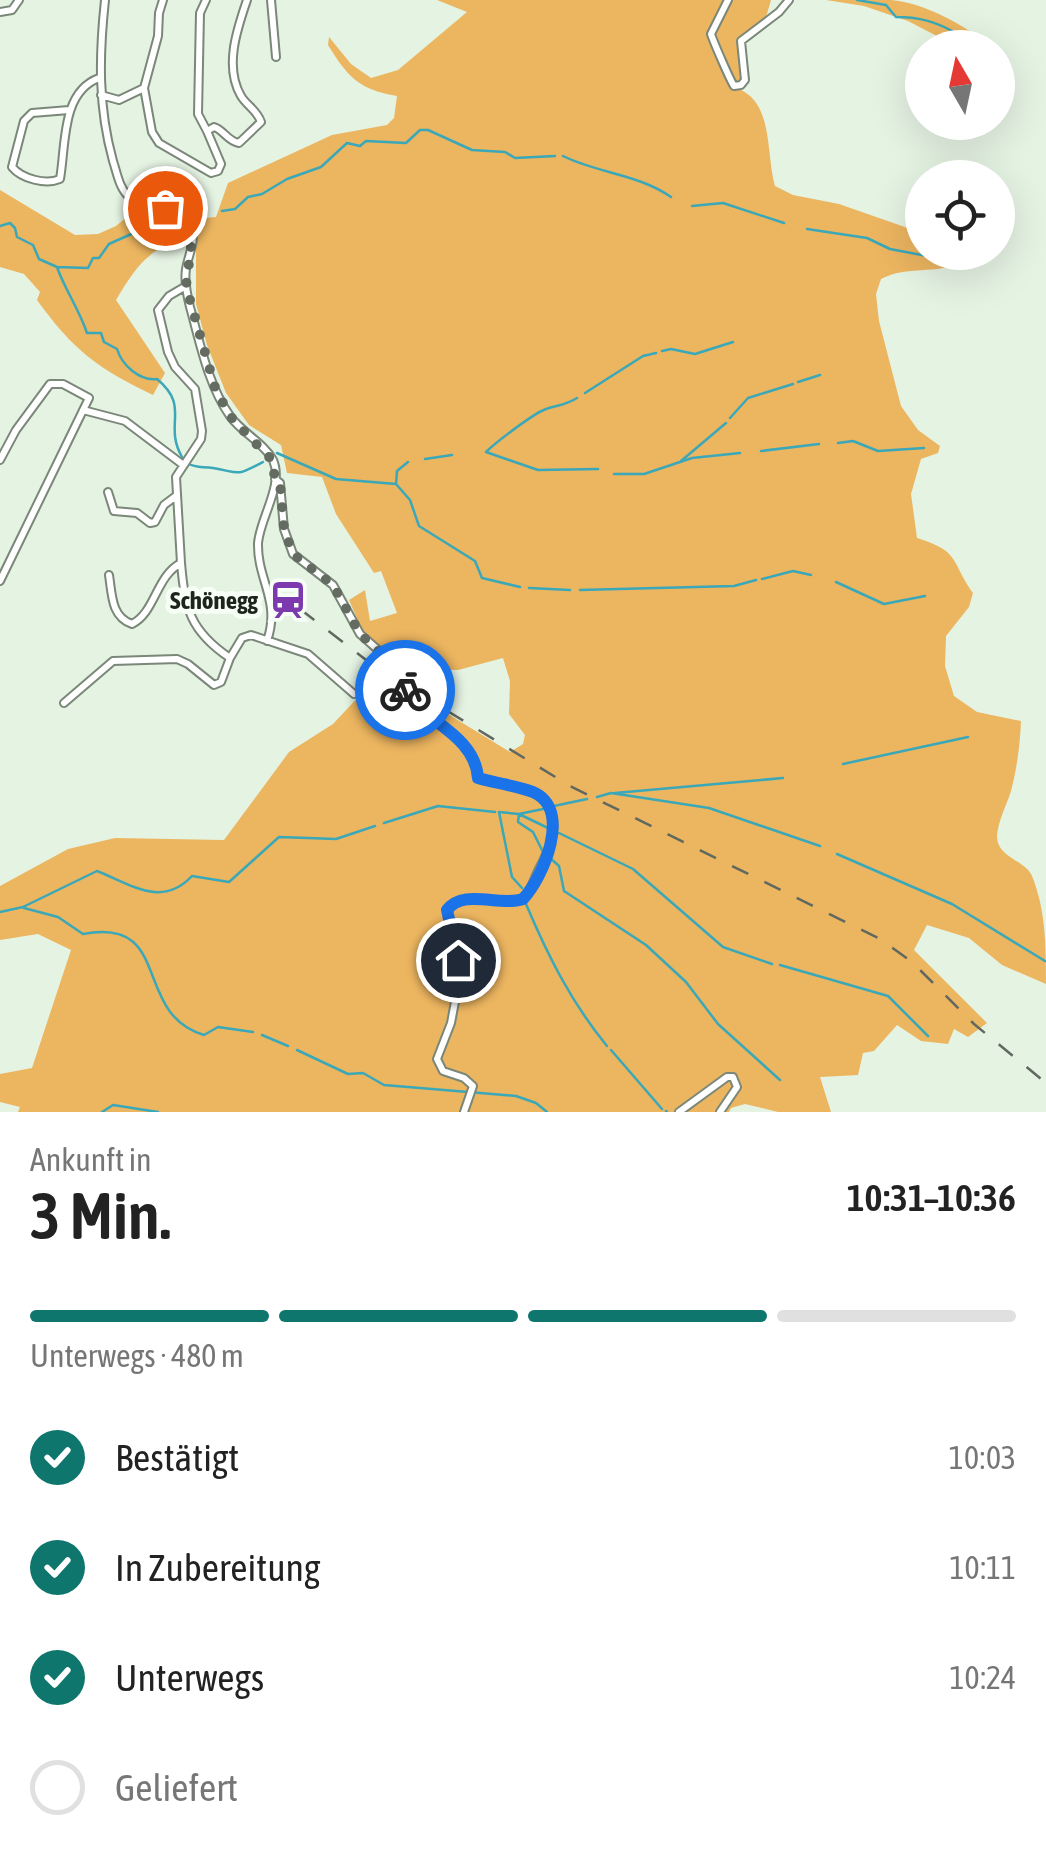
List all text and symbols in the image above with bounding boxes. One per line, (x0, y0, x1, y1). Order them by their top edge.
north arrow (905, 30, 1015, 140)
map controls (905, 30, 1015, 270)
button: locate (905, 160, 1015, 270)
pin (123, 166, 208, 251)
icon: bag (138, 181, 193, 236)
station icon: Schönegg (267, 579, 309, 621)
place label: Schönegg (170, 586, 258, 614)
courier (355, 640, 455, 740)
icon: bike (378, 663, 433, 718)
pin (416, 918, 501, 1003)
icon: home (431, 933, 486, 988)
text: Ankunft in (30, 1141, 152, 1178)
text: 10:31–10:36 (847, 1176, 1016, 1219)
text: 3 Min. (30, 1178, 171, 1253)
text: Unterwegs · 480 m (30, 1337, 244, 1374)
icon: check (30, 1430, 85, 1485)
text: Bestätigt (115, 1436, 239, 1479)
text: 10:03 (949, 1439, 1016, 1476)
icon: check (30, 1540, 85, 1595)
text: In Zubereitung (115, 1546, 320, 1589)
text: 10:11 (950, 1549, 1016, 1586)
icon: check (30, 1650, 85, 1705)
text: Unterwegs (115, 1656, 264, 1699)
text: 10:24 (950, 1659, 1016, 1696)
text: Geliefert (115, 1766, 238, 1809)

